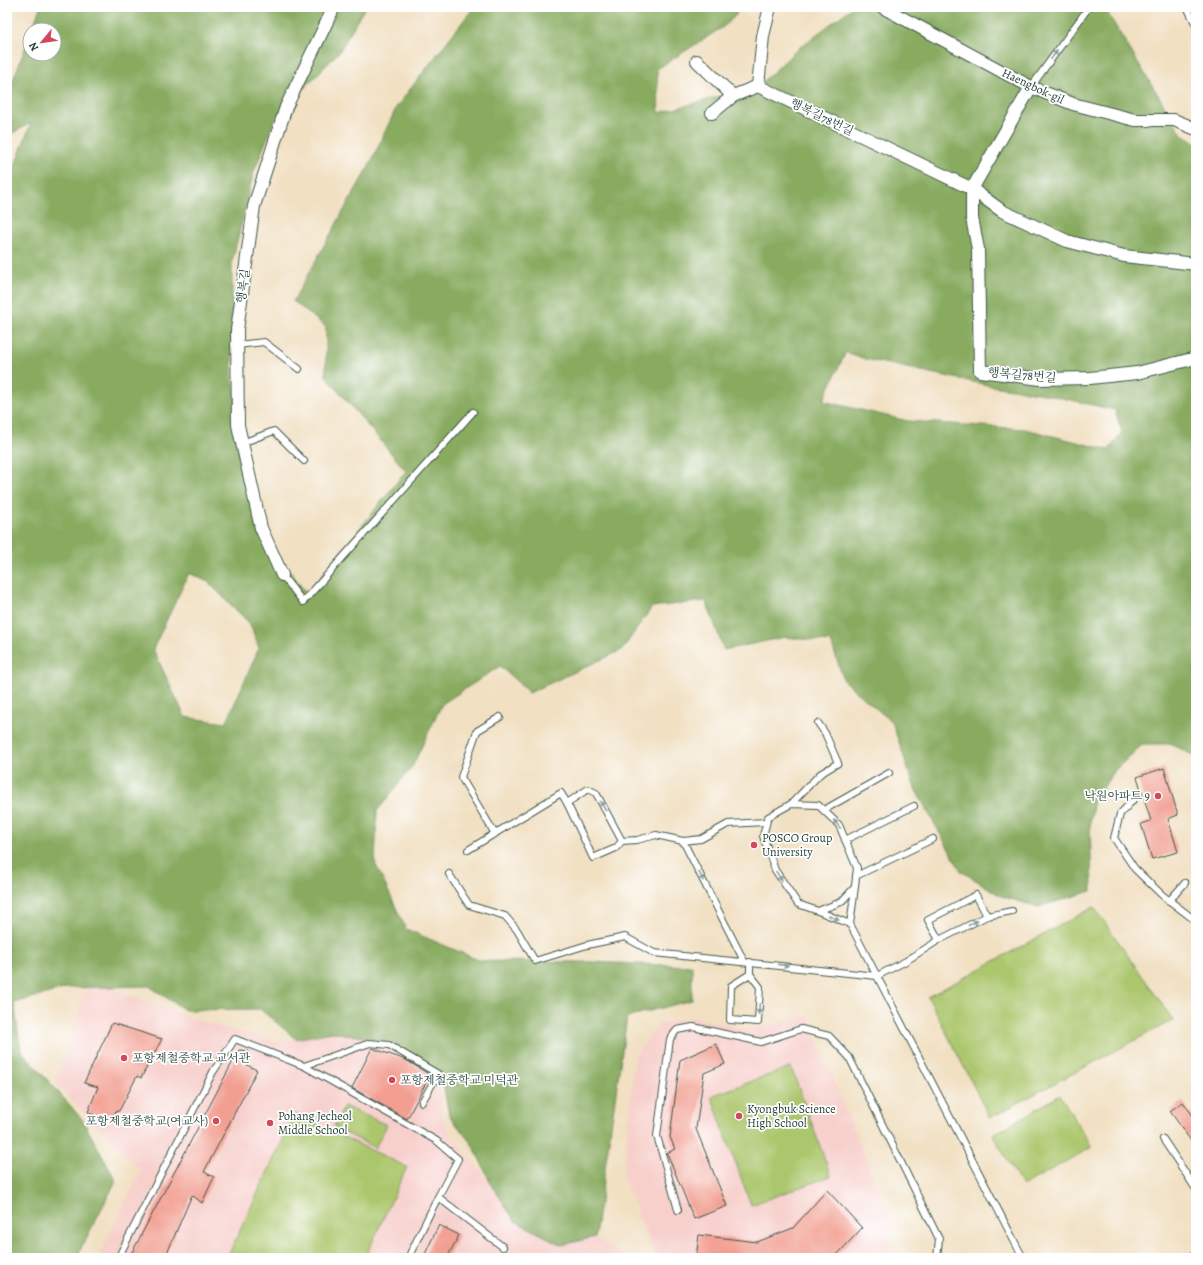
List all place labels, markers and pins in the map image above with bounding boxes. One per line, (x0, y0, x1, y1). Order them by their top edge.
place label: 낙원아파트 9 (1084, 788, 1150, 804)
marker: 낙원아파트 9 (1153, 791, 1163, 801)
place label: POSCO Group University (762, 830, 832, 860)
marker: POSCO Group University (749, 840, 759, 850)
place label: 포항제철중학교 교서관 (132, 1050, 251, 1066)
marker: 포항제철중학교 교서관 (119, 1053, 129, 1063)
place label: 포항제철중학교 미덕관 (400, 1072, 519, 1088)
marker: 포항제철중학교 미덕관 (387, 1075, 397, 1085)
place label: Kyongbuk Science High School (747, 1101, 836, 1131)
place label: Pohang Jecheol Middle School (278, 1108, 352, 1138)
marker: Kyongbuk Science High School (734, 1111, 744, 1121)
place label: 포항제철중학교(여교사) (85, 1113, 208, 1129)
marker: 포항제철중학교(여교사) (211, 1116, 221, 1126)
marker: Pohang Jecheol Middle School (265, 1118, 275, 1128)

